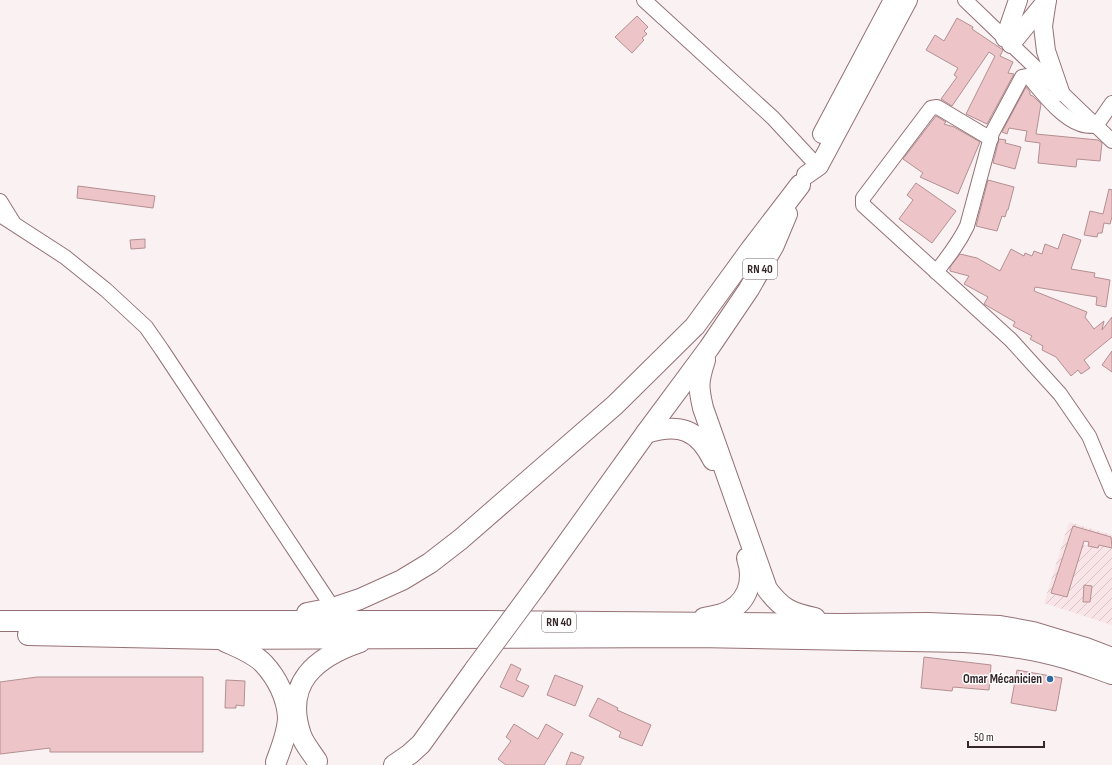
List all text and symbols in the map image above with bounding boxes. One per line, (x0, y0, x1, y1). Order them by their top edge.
road number: RN 40 (743, 259, 777, 279)
road number: RN 40 (542, 612, 576, 632)
place label: Omar Mécanicien (963, 671, 1042, 687)
marker: Omar Mécanicien (1045, 674, 1055, 684)
scale bar (968, 723, 1044, 749)
text: 50 m (974, 730, 994, 745)

